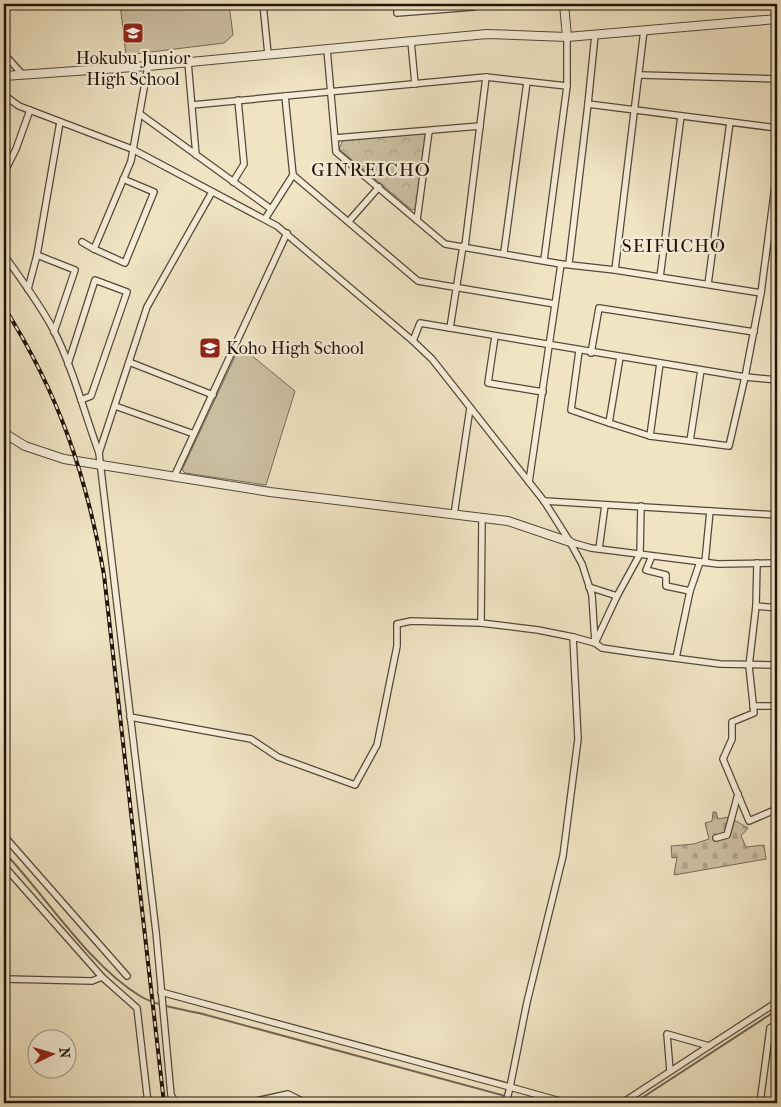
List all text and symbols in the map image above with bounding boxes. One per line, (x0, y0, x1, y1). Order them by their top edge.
school or university icon: Hokubu Junior High School (121, 21, 145, 45)
place label: Hokubu Junior High School (76, 48, 191, 90)
district label: GINREICHO (311, 159, 431, 181)
district label: SEIFUCHO (622, 235, 726, 257)
school or university icon: Koho High School (198, 336, 222, 360)
place label: Koho High School (226, 338, 364, 359)
north arrow (28, 1030, 78, 1080)
text: N (56, 1047, 73, 1059)

